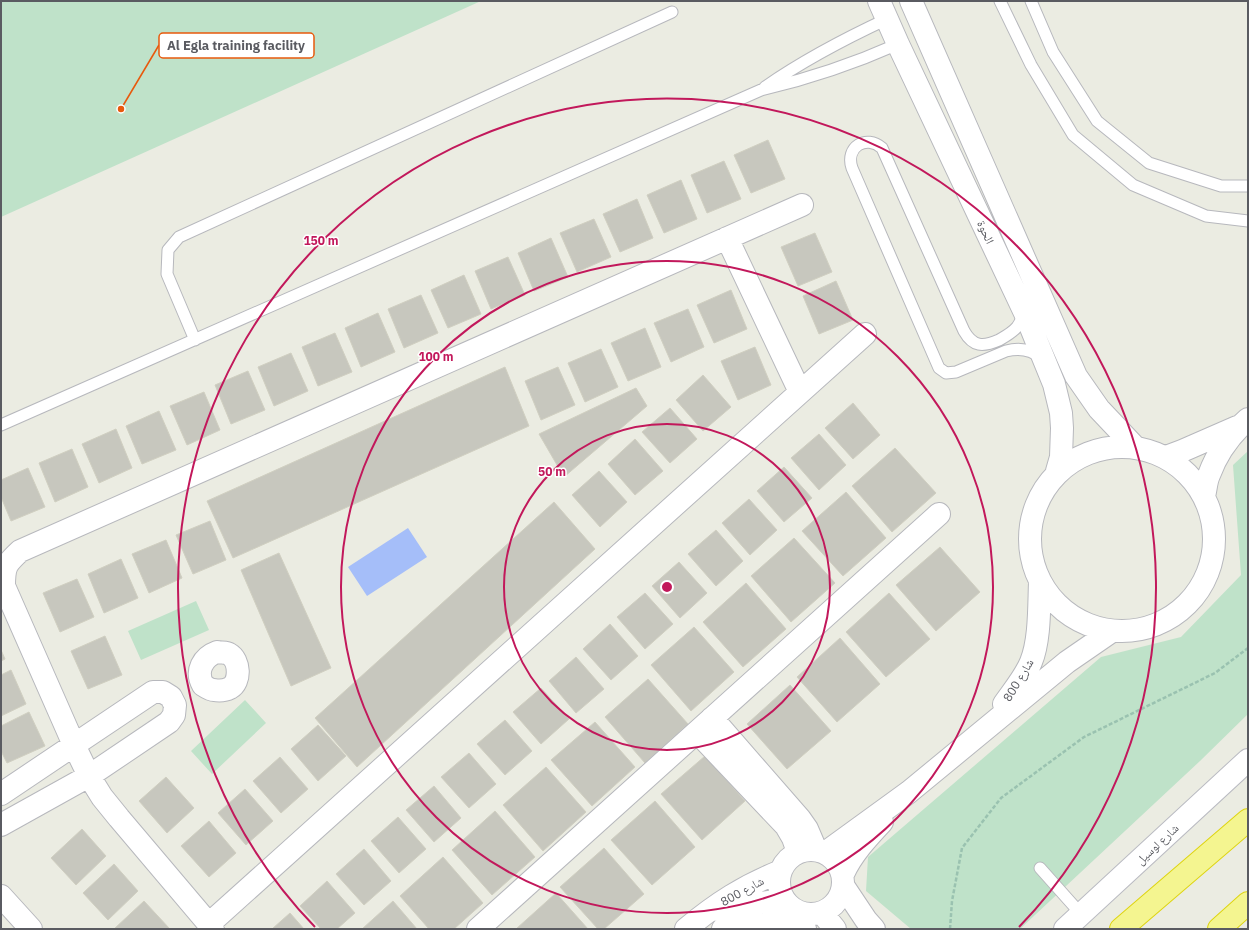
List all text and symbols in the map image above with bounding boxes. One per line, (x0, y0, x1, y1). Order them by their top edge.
callout: Al Egla training facility (159, 33, 314, 58)
text: Al Egla training facility (167, 37, 305, 54)
street label: الحوة (974, 218, 998, 246)
text: 150 m (303, 233, 339, 248)
text: 100 m (418, 349, 454, 364)
text: 50 m (538, 464, 566, 479)
centre of rings (660, 580, 674, 594)
street label: شارع 800 (999, 656, 1038, 705)
street label: شارع لوسيل (1132, 820, 1182, 868)
street label: شارع 800 (718, 873, 767, 910)

